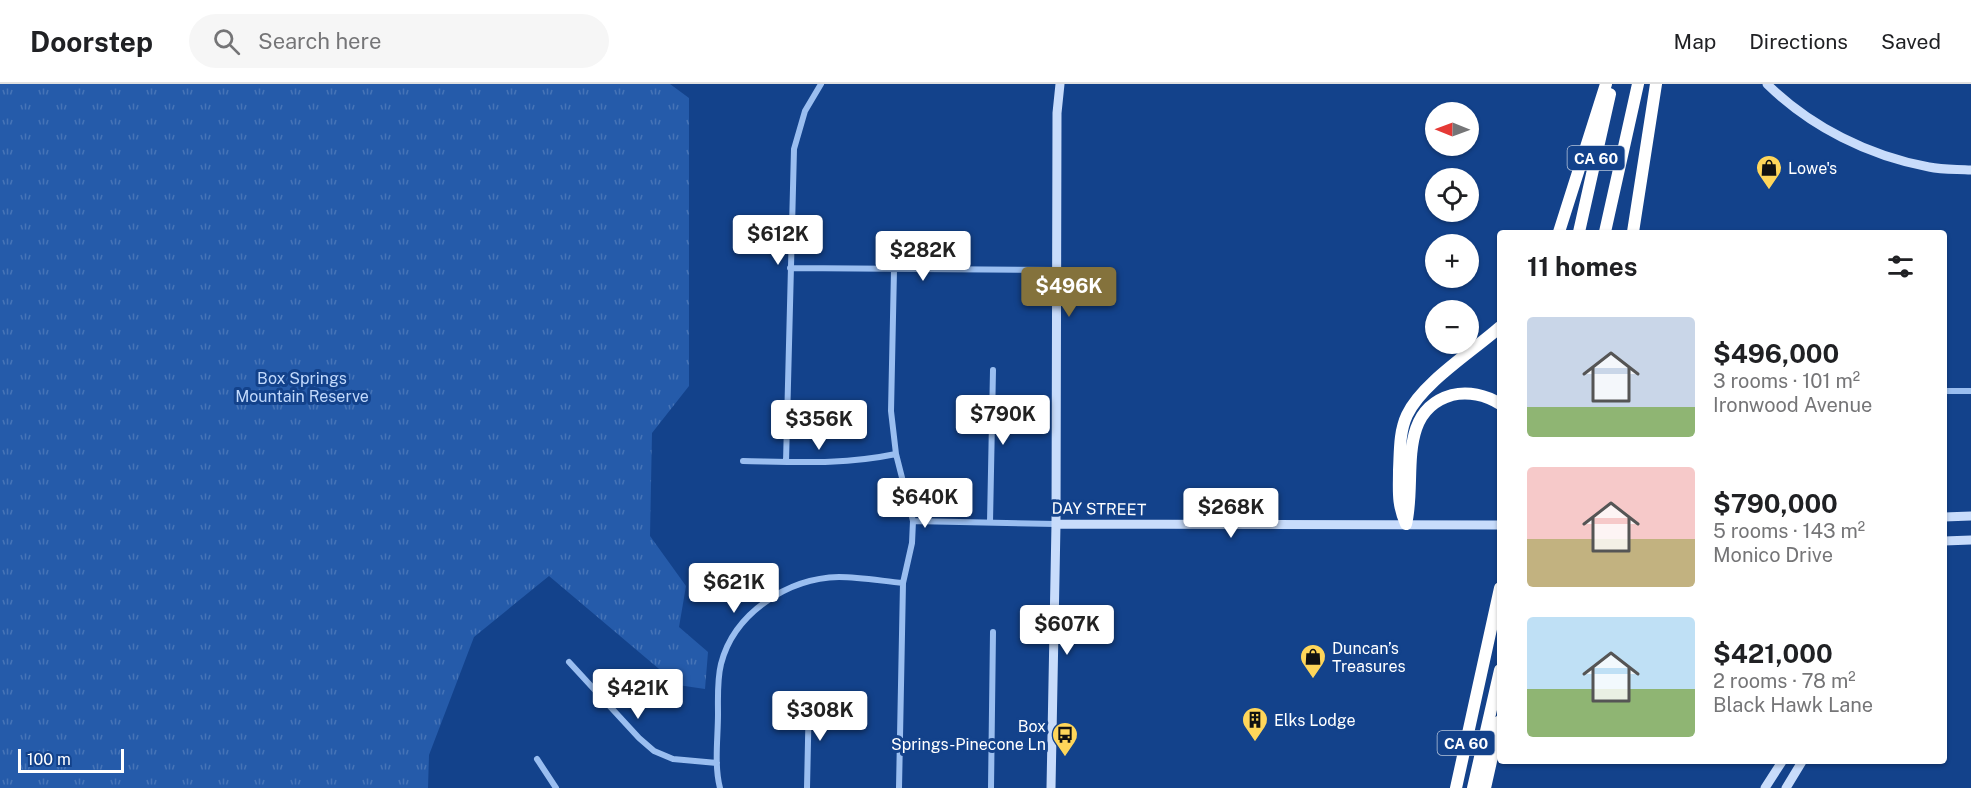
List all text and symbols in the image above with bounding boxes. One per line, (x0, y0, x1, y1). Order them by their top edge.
search box (189, 14, 609, 68)
text: Doorstep (30, 25, 153, 58)
icon: search (210, 25, 243, 58)
text: Search here (258, 28, 381, 54)
text: Map (1674, 29, 1716, 54)
text: Directions (1749, 29, 1848, 54)
text: Saved (1881, 29, 1941, 54)
north arrow (1425, 102, 1479, 156)
map controls (1425, 102, 1479, 354)
road number: CA 60 (1568, 146, 1624, 170)
shop icon: Lowe's (1754, 153, 1784, 191)
place label: Lowe's (1788, 159, 1837, 178)
button: locate (1425, 168, 1479, 222)
pin: $612K (736, 215, 820, 266)
text: $612K (747, 222, 809, 246)
pin: $282K (881, 231, 965, 282)
button: + (1425, 234, 1479, 288)
text: $282K (890, 238, 956, 262)
icon: filters (1884, 250, 1917, 283)
text: 11 homes (1527, 251, 1637, 282)
pin: $496K (1027, 267, 1111, 318)
text: $496K (1035, 274, 1103, 298)
button: − (1425, 300, 1479, 354)
text: $496,000 (1713, 338, 1839, 369)
icon: home (1575, 341, 1647, 413)
park label: Box Springs Mountain Reserve (235, 369, 369, 406)
text: 3 rooms · 101 m² (1713, 369, 1860, 393)
text: Ironwood Avenue (1713, 393, 1872, 417)
pin: $790K (961, 395, 1045, 446)
pin: $356K (777, 400, 861, 451)
text: $790K (970, 402, 1036, 426)
text: $356K (785, 407, 853, 431)
pin: $640K (883, 478, 967, 529)
text: $640K (891, 485, 959, 509)
pin: $268K (1189, 488, 1273, 539)
text: $790,000 (1713, 488, 1838, 519)
icon: home (1575, 491, 1647, 563)
text: $268K (1197, 495, 1265, 519)
street label: DAY STREET (1051, 499, 1147, 519)
text: 5 rooms · 143 m² (1713, 519, 1865, 543)
text: Monico Drive (1713, 543, 1833, 567)
pin: $621K (692, 563, 776, 614)
text: $621K (703, 570, 765, 594)
pin: $607K (1025, 605, 1109, 656)
text: $607K (1034, 612, 1100, 636)
text: $421,000 (1713, 638, 1833, 669)
place label: Duncan’s Treasures (1332, 639, 1406, 676)
icon: home (1575, 641, 1647, 713)
shop icon: Duncan’s Treasures (1298, 642, 1328, 680)
pin: $421K (596, 669, 680, 720)
text: 2 rooms · 78 m² (1713, 669, 1856, 693)
text: $421K (607, 676, 669, 700)
pin: $308K (778, 691, 862, 742)
text: Black Hawk Lane (1713, 693, 1873, 717)
text: $308K (786, 698, 854, 722)
building icon: Elks Lodge (1240, 705, 1270, 743)
place label: Elks Lodge (1274, 711, 1355, 730)
place label: Box Springs-Pinecone Ln (891, 717, 1046, 754)
bus stop icon: Box Springs-Pinecone Ln (1050, 720, 1080, 758)
road number: CA 60 (1438, 731, 1494, 755)
scale bar (18, 746, 124, 774)
text: 100 m (27, 750, 71, 769)

